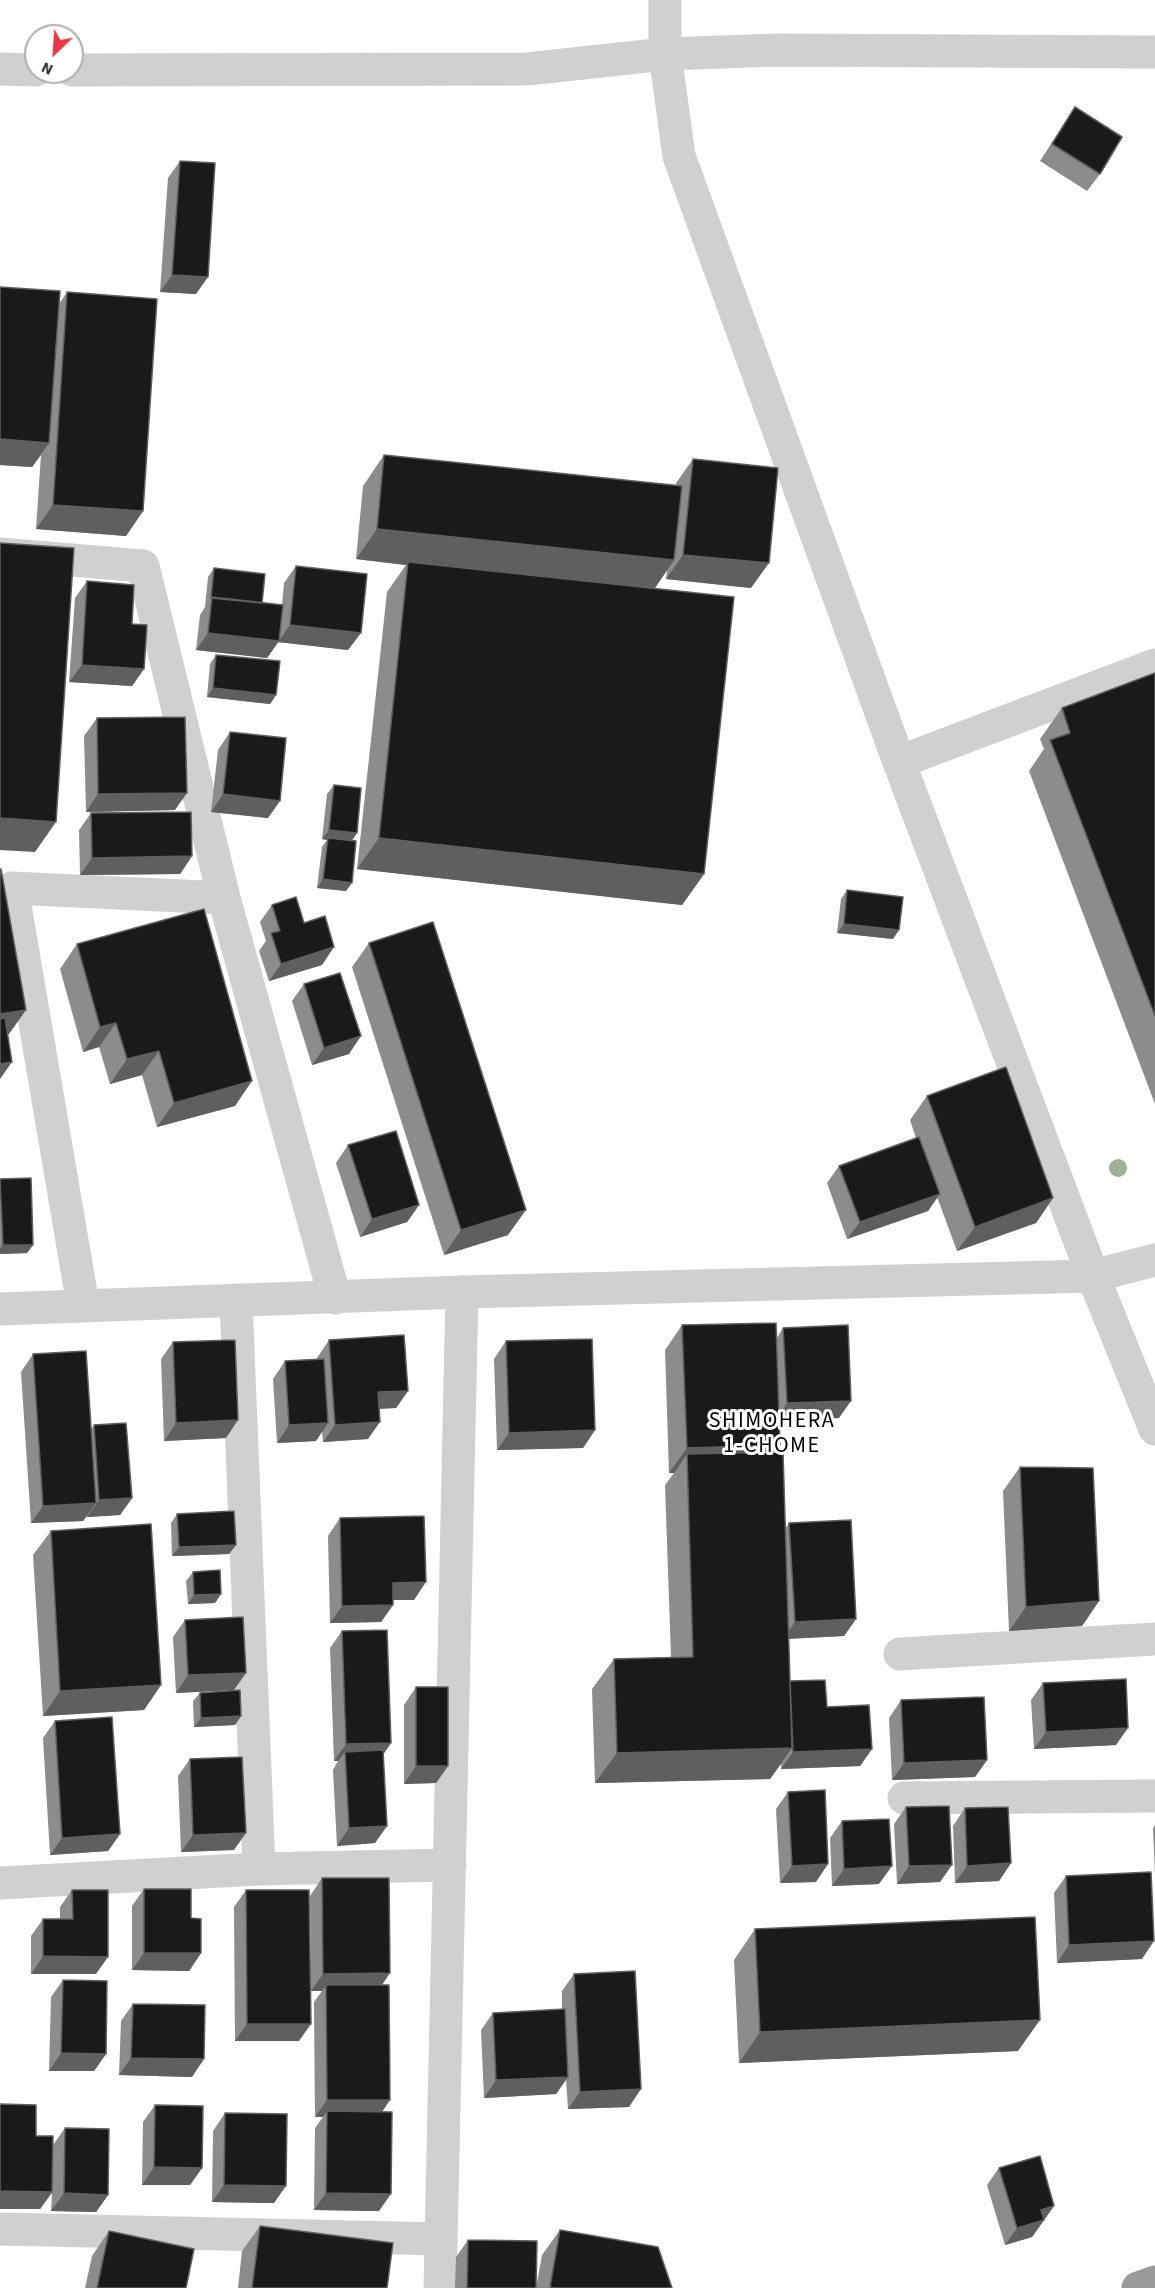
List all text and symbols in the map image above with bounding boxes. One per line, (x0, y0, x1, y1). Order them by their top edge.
north arrow (24, 24, 84, 84)
text: N (38, 56, 57, 81)
district label: SHIMOHERA 1-CHOME (709, 1409, 835, 1460)

